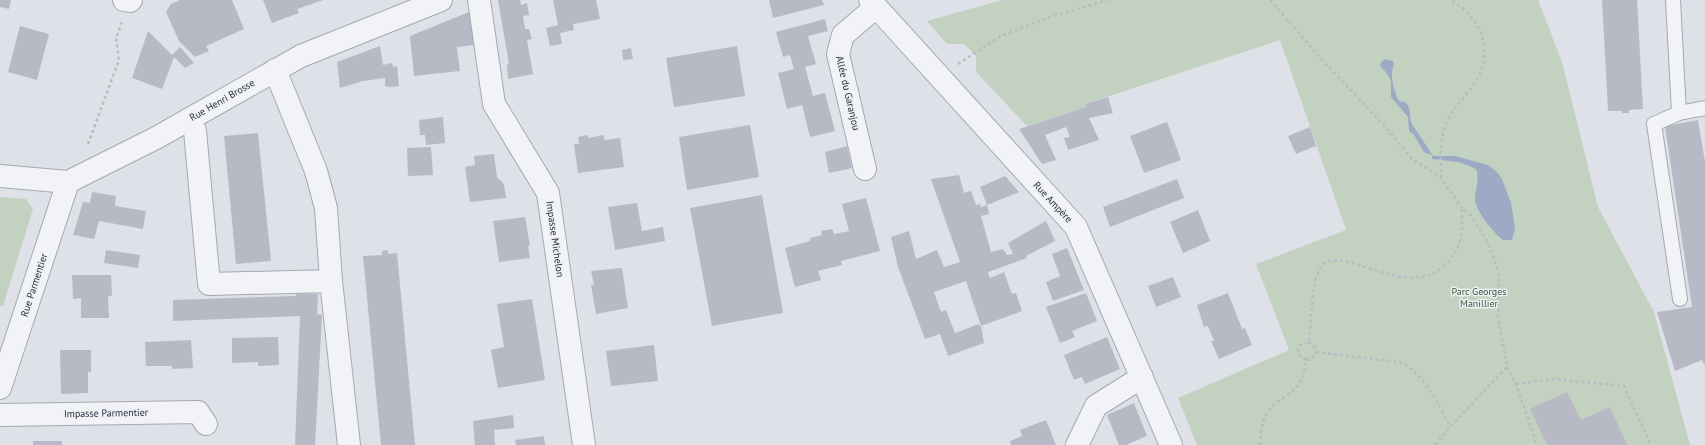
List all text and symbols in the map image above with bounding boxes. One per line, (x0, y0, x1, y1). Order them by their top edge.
street label: Allée du Garanjou (833, 54, 863, 132)
street label: Rue Henri Brosse (187, 76, 257, 124)
street label: Rue Ampère (1031, 179, 1075, 225)
street label: Impasse Michelon (543, 200, 567, 278)
street label: Rue Parmentier (18, 251, 51, 318)
park label: Parc Georges Manillier (1451, 285, 1507, 310)
street label: Impasse Parmentier (64, 406, 149, 420)

